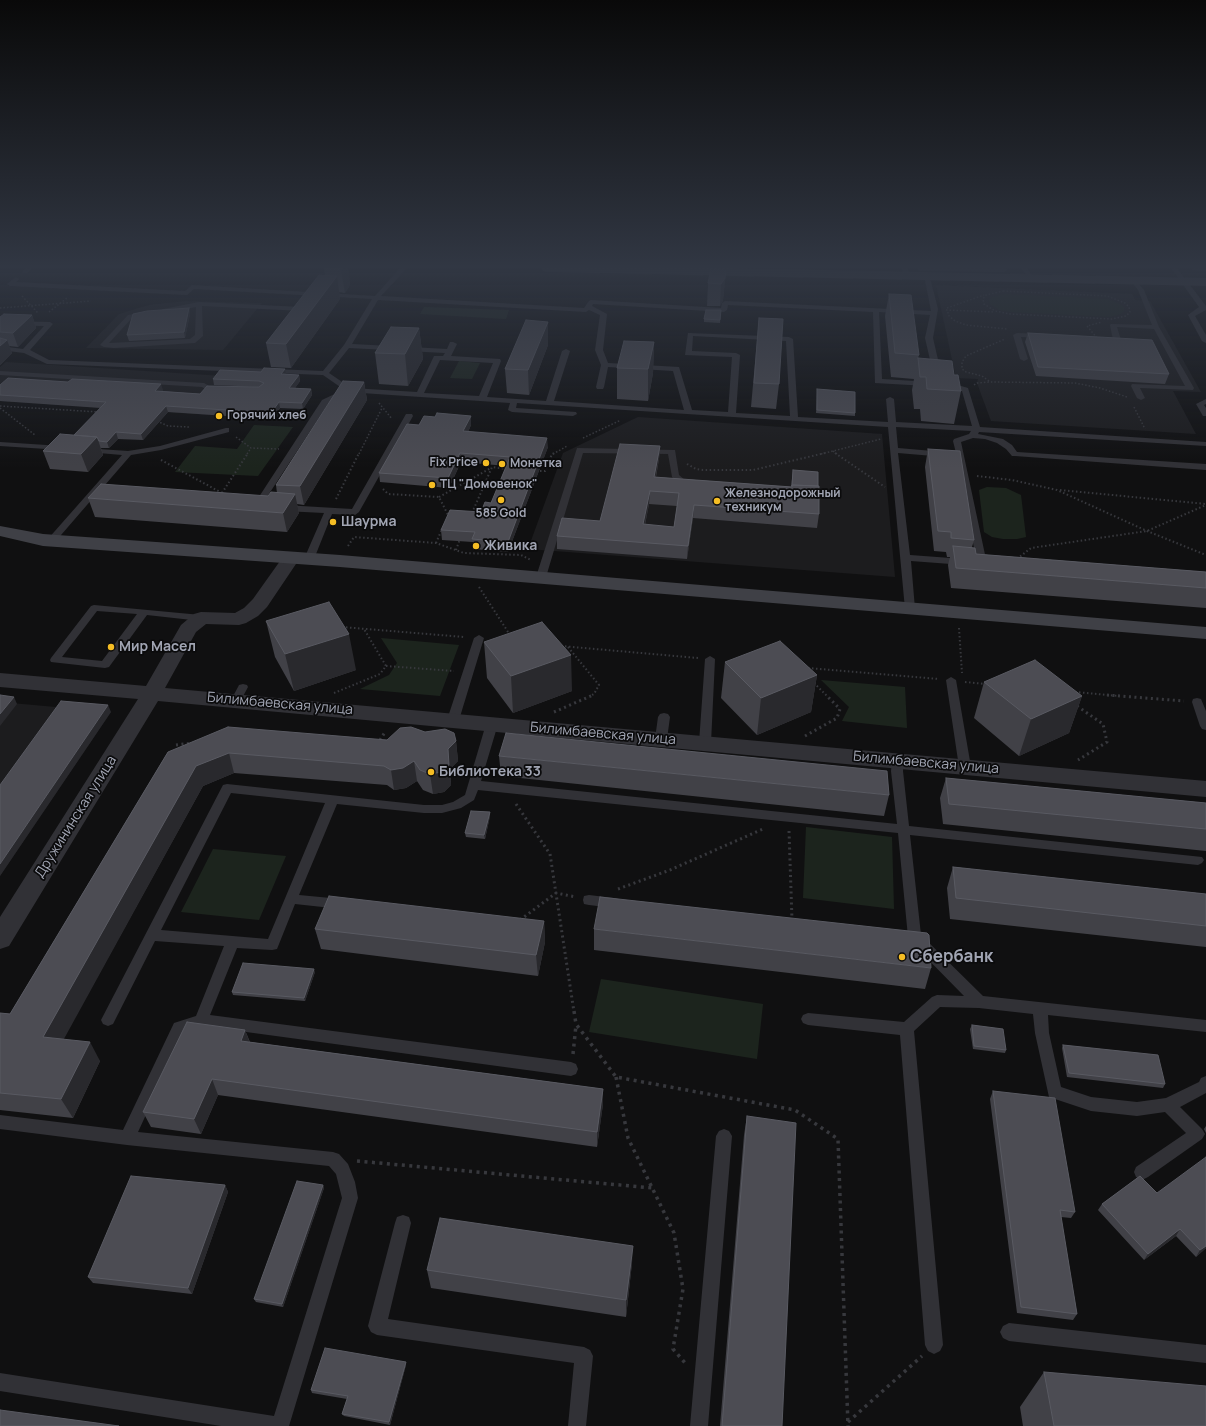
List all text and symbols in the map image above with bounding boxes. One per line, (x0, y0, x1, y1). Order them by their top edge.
place label: Горячий хлеб (227, 409, 306, 423)
marker: Горячий хлеб (214, 411, 224, 421)
place label: Fix Price (430, 456, 478, 470)
place label: Монетка (510, 457, 562, 471)
marker: Fix Price (481, 458, 491, 468)
marker: Монетка (497, 459, 507, 469)
place label: ТЦ "Домовенок" (440, 478, 538, 492)
marker: ТЦ "Домовенок" (427, 480, 437, 490)
place label: Железнодорожный техникум (725, 487, 841, 515)
marker: 585 Gold (496, 495, 506, 505)
marker: Железнодорожный техникум (712, 496, 722, 506)
place label: 585 Gold (476, 507, 526, 521)
place label: Шаурма (341, 514, 397, 530)
marker: Шаурма (328, 517, 338, 527)
place label: Живика (484, 538, 537, 554)
marker: Живика (471, 541, 481, 551)
place label: Мир Масел (119, 639, 196, 655)
marker: Мир Масел (106, 642, 116, 652)
street label: Билимбаевская улица (206, 689, 354, 719)
street label: Билимбаевская улица (529, 719, 677, 749)
street label: Билимбаевская улица (852, 748, 1000, 778)
street label: Дружининская улица (32, 753, 120, 881)
place label: Библиотека 33 (439, 764, 541, 780)
marker: Библиотека 33 (426, 767, 436, 777)
place label: Сбербанк (910, 947, 993, 967)
marker: Сбербанк (897, 952, 907, 962)

